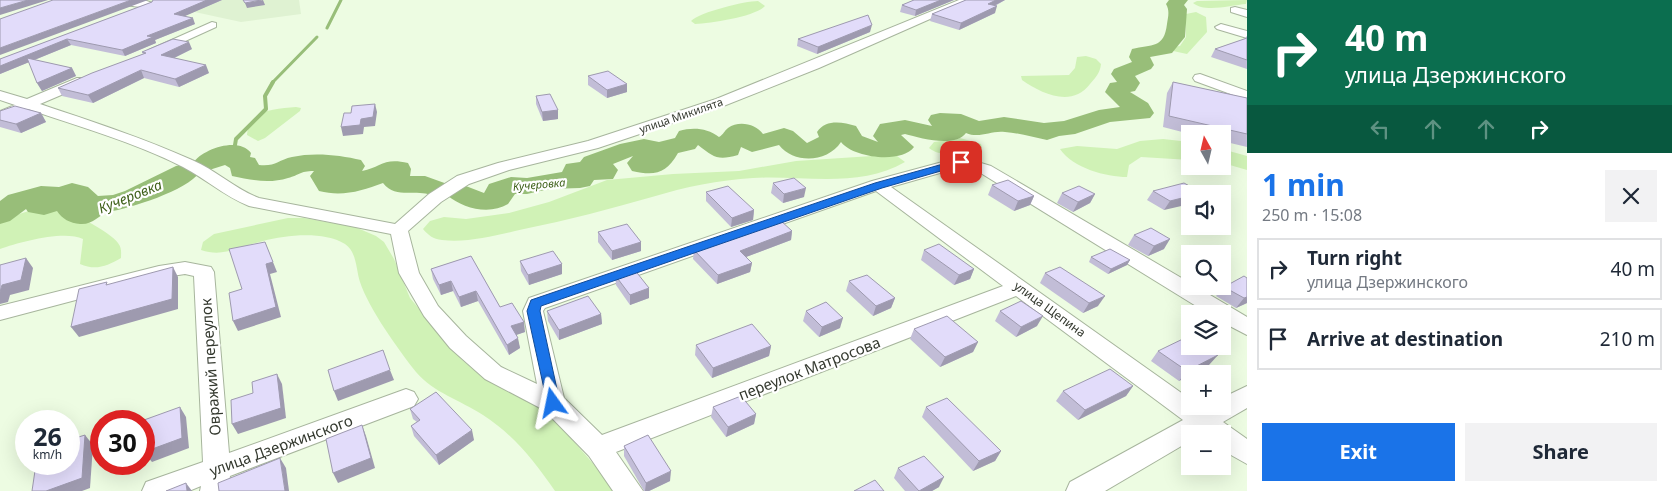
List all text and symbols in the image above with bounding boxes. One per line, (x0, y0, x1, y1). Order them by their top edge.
text: 40 m (1345, 14, 1428, 61)
icon: right (1262, 20, 1327, 85)
text: улица Дзержинского (1345, 59, 1566, 89)
street label: улица Микилята (637, 94, 725, 136)
icon: left (1366, 115, 1394, 143)
icon: ahead (1419, 115, 1447, 143)
icon: ahead (1472, 115, 1500, 143)
icon: right (1525, 115, 1553, 143)
north arrow (1181, 125, 1231, 175)
map controls (1181, 125, 1231, 475)
pin (940, 141, 982, 183)
icon: arrive (947, 148, 975, 176)
text: 1 min (1262, 164, 1345, 205)
button: close (1605, 170, 1657, 222)
water label: Кучеровка (512, 174, 566, 194)
water label: Кучеровка (95, 175, 165, 217)
button: sound (1181, 185, 1231, 235)
text: 250 m · 15:08 (1262, 204, 1362, 226)
button: search (1181, 245, 1231, 295)
text: Turn right (1307, 245, 1402, 271)
icon: right (1264, 255, 1292, 283)
text: 40 m (1611, 256, 1655, 282)
text: улица Дзержинского (1307, 271, 1468, 293)
street label: улица Щепина (1011, 277, 1089, 341)
street label: Овражий переулок (195, 298, 225, 436)
button: layers (1181, 305, 1231, 355)
icon: arrive (1264, 325, 1292, 353)
text: Arrive at destination (1307, 326, 1503, 352)
text: 210 m (1600, 326, 1655, 352)
street label: переулок Матросова (735, 332, 883, 404)
button: + (1181, 365, 1231, 415)
position arrow (526, 376, 578, 428)
speed limit sign: 30 (90, 410, 155, 475)
street label: улица Дзержинского (207, 410, 355, 480)
text: 26 (33, 419, 62, 453)
button: Exit (1262, 423, 1455, 481)
button: Share (1465, 423, 1657, 481)
button: − (1181, 425, 1231, 475)
text: km/h (33, 446, 62, 463)

